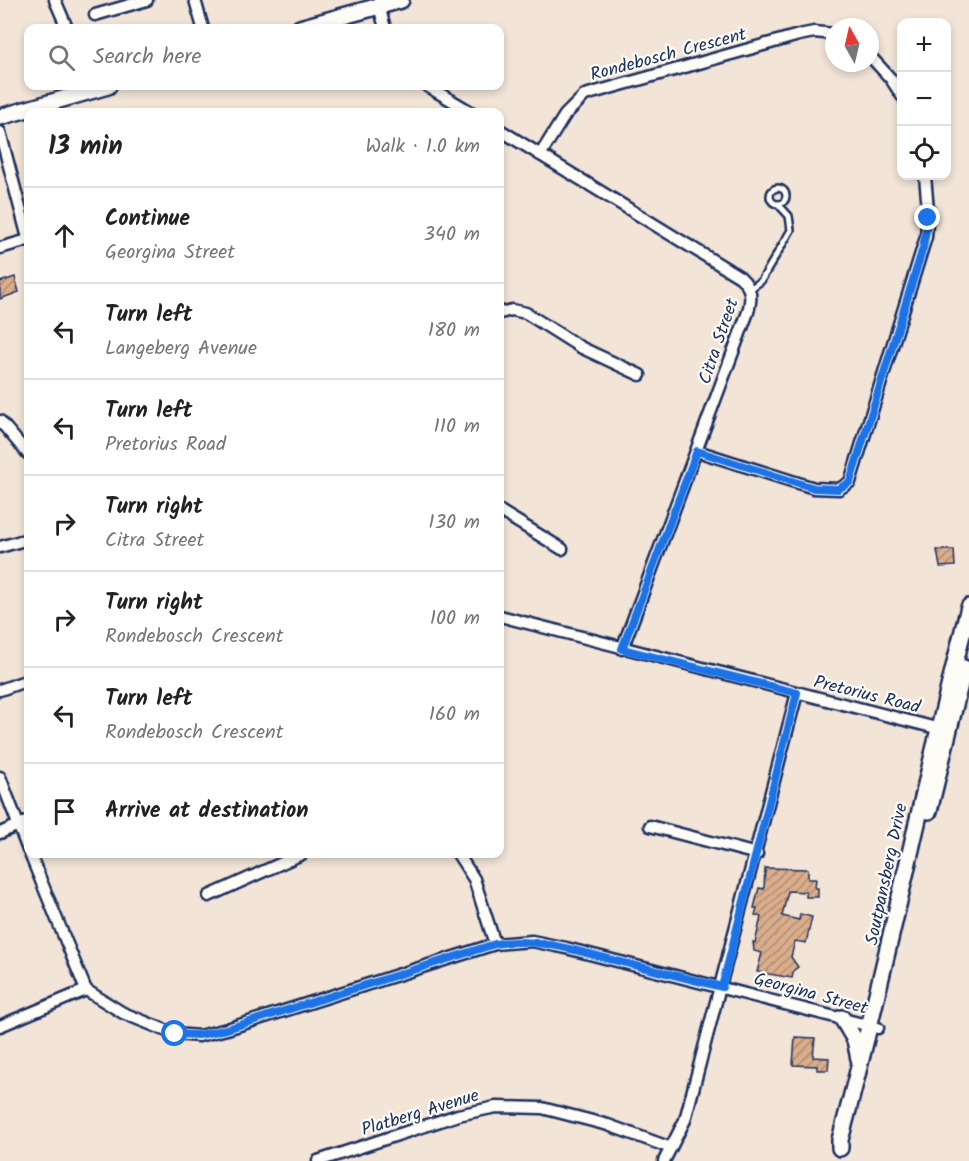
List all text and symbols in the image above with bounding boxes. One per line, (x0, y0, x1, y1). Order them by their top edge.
north arrow (825, 18, 879, 72)
map controls (897, 18, 951, 180)
button: + (897, 18, 951, 72)
street label: Rondebosch Crescent (587, 20, 751, 90)
search box (24, 24, 504, 90)
text: Search here (93, 40, 201, 75)
icon: search (45, 41, 78, 74)
button: − (897, 72, 951, 126)
text: 13 min (48, 126, 123, 168)
button: locate (897, 126, 951, 180)
text: Walk · 1.0 km (366, 131, 480, 163)
text: Continue (105, 202, 190, 237)
route end (914, 204, 940, 230)
icon: ahead (48, 219, 81, 252)
text: 340 m (424, 219, 480, 251)
text: Georgina Street (105, 237, 235, 269)
street label: Citra Street (691, 294, 748, 388)
text: Turn left (105, 298, 192, 333)
icon: left (48, 315, 81, 348)
text: 180 m (428, 315, 480, 347)
text: Langeberg Avenue (105, 333, 257, 365)
text: Turn left (105, 394, 192, 429)
icon: left (48, 411, 81, 444)
text: 110 m (434, 411, 480, 443)
text: Pretorius Road (105, 429, 226, 461)
text: Turn right (105, 490, 203, 525)
icon: right (48, 507, 81, 540)
text: 130 m (428, 507, 480, 539)
text: Citra Street (105, 525, 204, 557)
text: Turn right (105, 586, 203, 621)
icon: right (48, 603, 81, 636)
text: 100 m (430, 603, 480, 635)
text: Rondebosch Crescent (105, 621, 284, 653)
street label: Pretorius Road (810, 668, 924, 723)
text: Turn left (105, 682, 192, 717)
icon: left (48, 699, 81, 732)
text: 160 m (429, 699, 480, 731)
text: Rondebosch Crescent (105, 717, 284, 749)
text: Arrive at destination (105, 794, 308, 829)
icon: arrive (48, 795, 81, 828)
street label: Soutpansberg Drive (858, 801, 917, 948)
street label: Georgina Street (750, 965, 872, 1024)
route start (161, 1020, 187, 1046)
street label: Platberg Avenue (358, 1082, 483, 1145)

